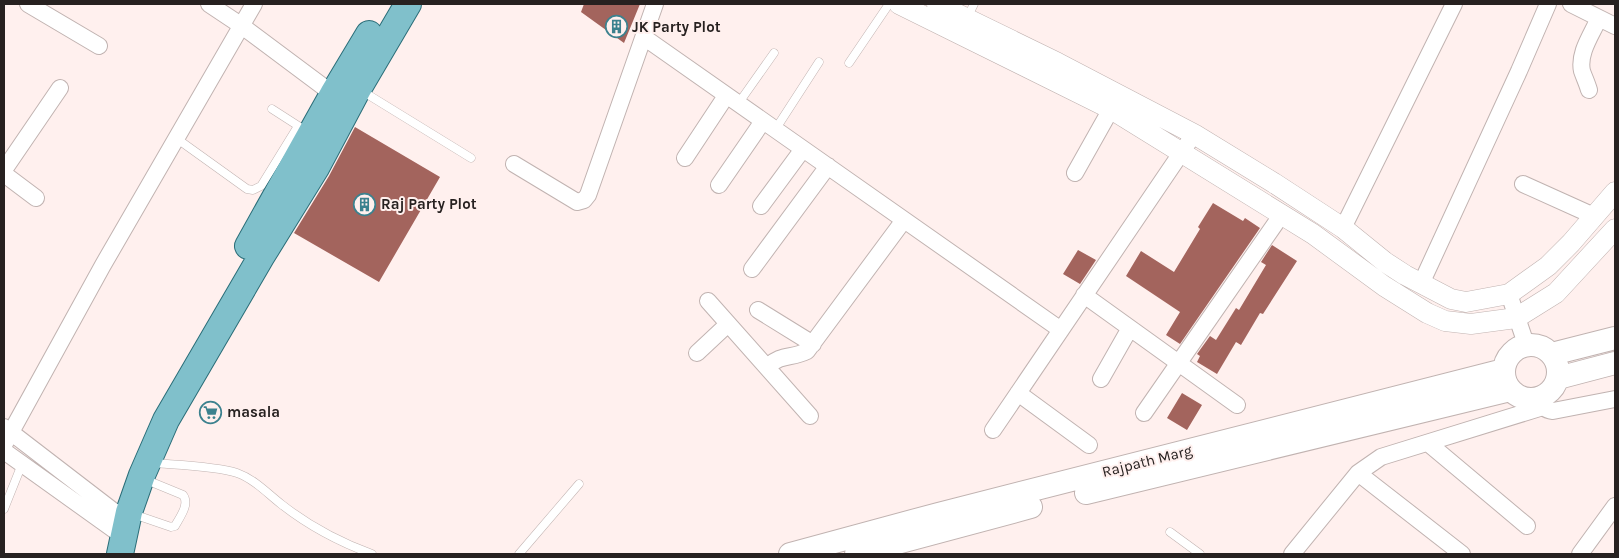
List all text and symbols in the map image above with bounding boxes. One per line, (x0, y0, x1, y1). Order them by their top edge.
building icon: JK Party Plot (604, 15, 628, 39)
place label: JK Party Plot (632, 18, 721, 36)
building icon: Raj Party Plot (353, 192, 377, 216)
place label: Raj Party Plot (381, 195, 477, 213)
supermarket icon: masala (199, 400, 223, 424)
place label: masala (227, 403, 280, 421)
street label: Rajpath Marg (1100, 441, 1194, 481)

